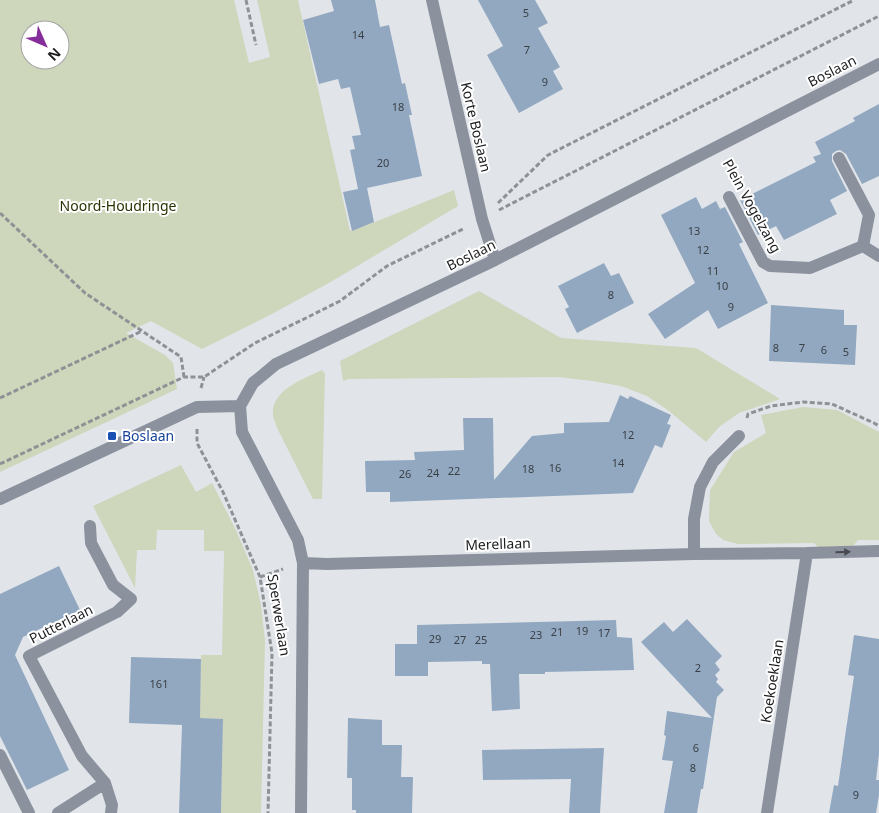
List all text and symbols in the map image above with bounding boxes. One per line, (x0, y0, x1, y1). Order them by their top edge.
house number: 5 (523, 5, 529, 20)
north arrow (20, 20, 70, 70)
house number: 14 (352, 27, 365, 42)
house number: 7 (524, 42, 530, 57)
text: N (44, 44, 65, 65)
street label: Boslaan (804, 50, 859, 91)
house number: 9 (542, 74, 548, 89)
street label: Korte Boslaan (457, 80, 496, 174)
house number: 18 (392, 99, 404, 114)
house number: 20 (377, 155, 389, 170)
street label: Plein Vogelzang (719, 156, 786, 256)
park label: Noord-Houdringe (60, 196, 177, 215)
house number: 13 (688, 223, 700, 238)
street label: Boslaan (443, 235, 498, 275)
house number: 12 (697, 242, 709, 257)
house number: 11 (707, 263, 719, 278)
house number: 10 (716, 278, 728, 293)
house number: 8 (608, 287, 614, 302)
house number: 9 (728, 299, 734, 314)
house number: 8 (773, 340, 779, 355)
house number: 7 (799, 340, 805, 355)
house number: 6 (821, 342, 827, 357)
house number: 5 (843, 344, 849, 359)
place label: Boslaan (122, 426, 174, 445)
house number: 12 (622, 427, 634, 442)
marker: Boslaan (106, 430, 118, 442)
house number: 14 (612, 455, 625, 470)
house number: 16 (549, 460, 561, 475)
house number: 18 (522, 461, 534, 476)
house number: 22 (448, 463, 460, 478)
house number: 24 (427, 465, 440, 480)
house number: 26 (399, 466, 411, 481)
street label: Merellaan (465, 533, 531, 554)
one-way arrow (835, 548, 851, 556)
street label: Sperwerlaan (264, 573, 295, 657)
street label: Putterlaan (26, 599, 96, 648)
house number: 19 (576, 623, 588, 638)
house number: 21 (551, 624, 563, 639)
house number: 17 (598, 625, 610, 640)
house number: 23 (530, 627, 542, 642)
house number: 29 (429, 631, 441, 646)
house number: 27 (454, 632, 466, 647)
house number: 25 (475, 632, 487, 647)
street label: Koekoeklaan (756, 638, 787, 724)
house number: 2 (695, 660, 701, 675)
house number: 161 (150, 676, 168, 691)
house number: 6 (693, 740, 699, 755)
house number: 8 (690, 760, 696, 775)
house number: 9 (853, 787, 859, 802)

